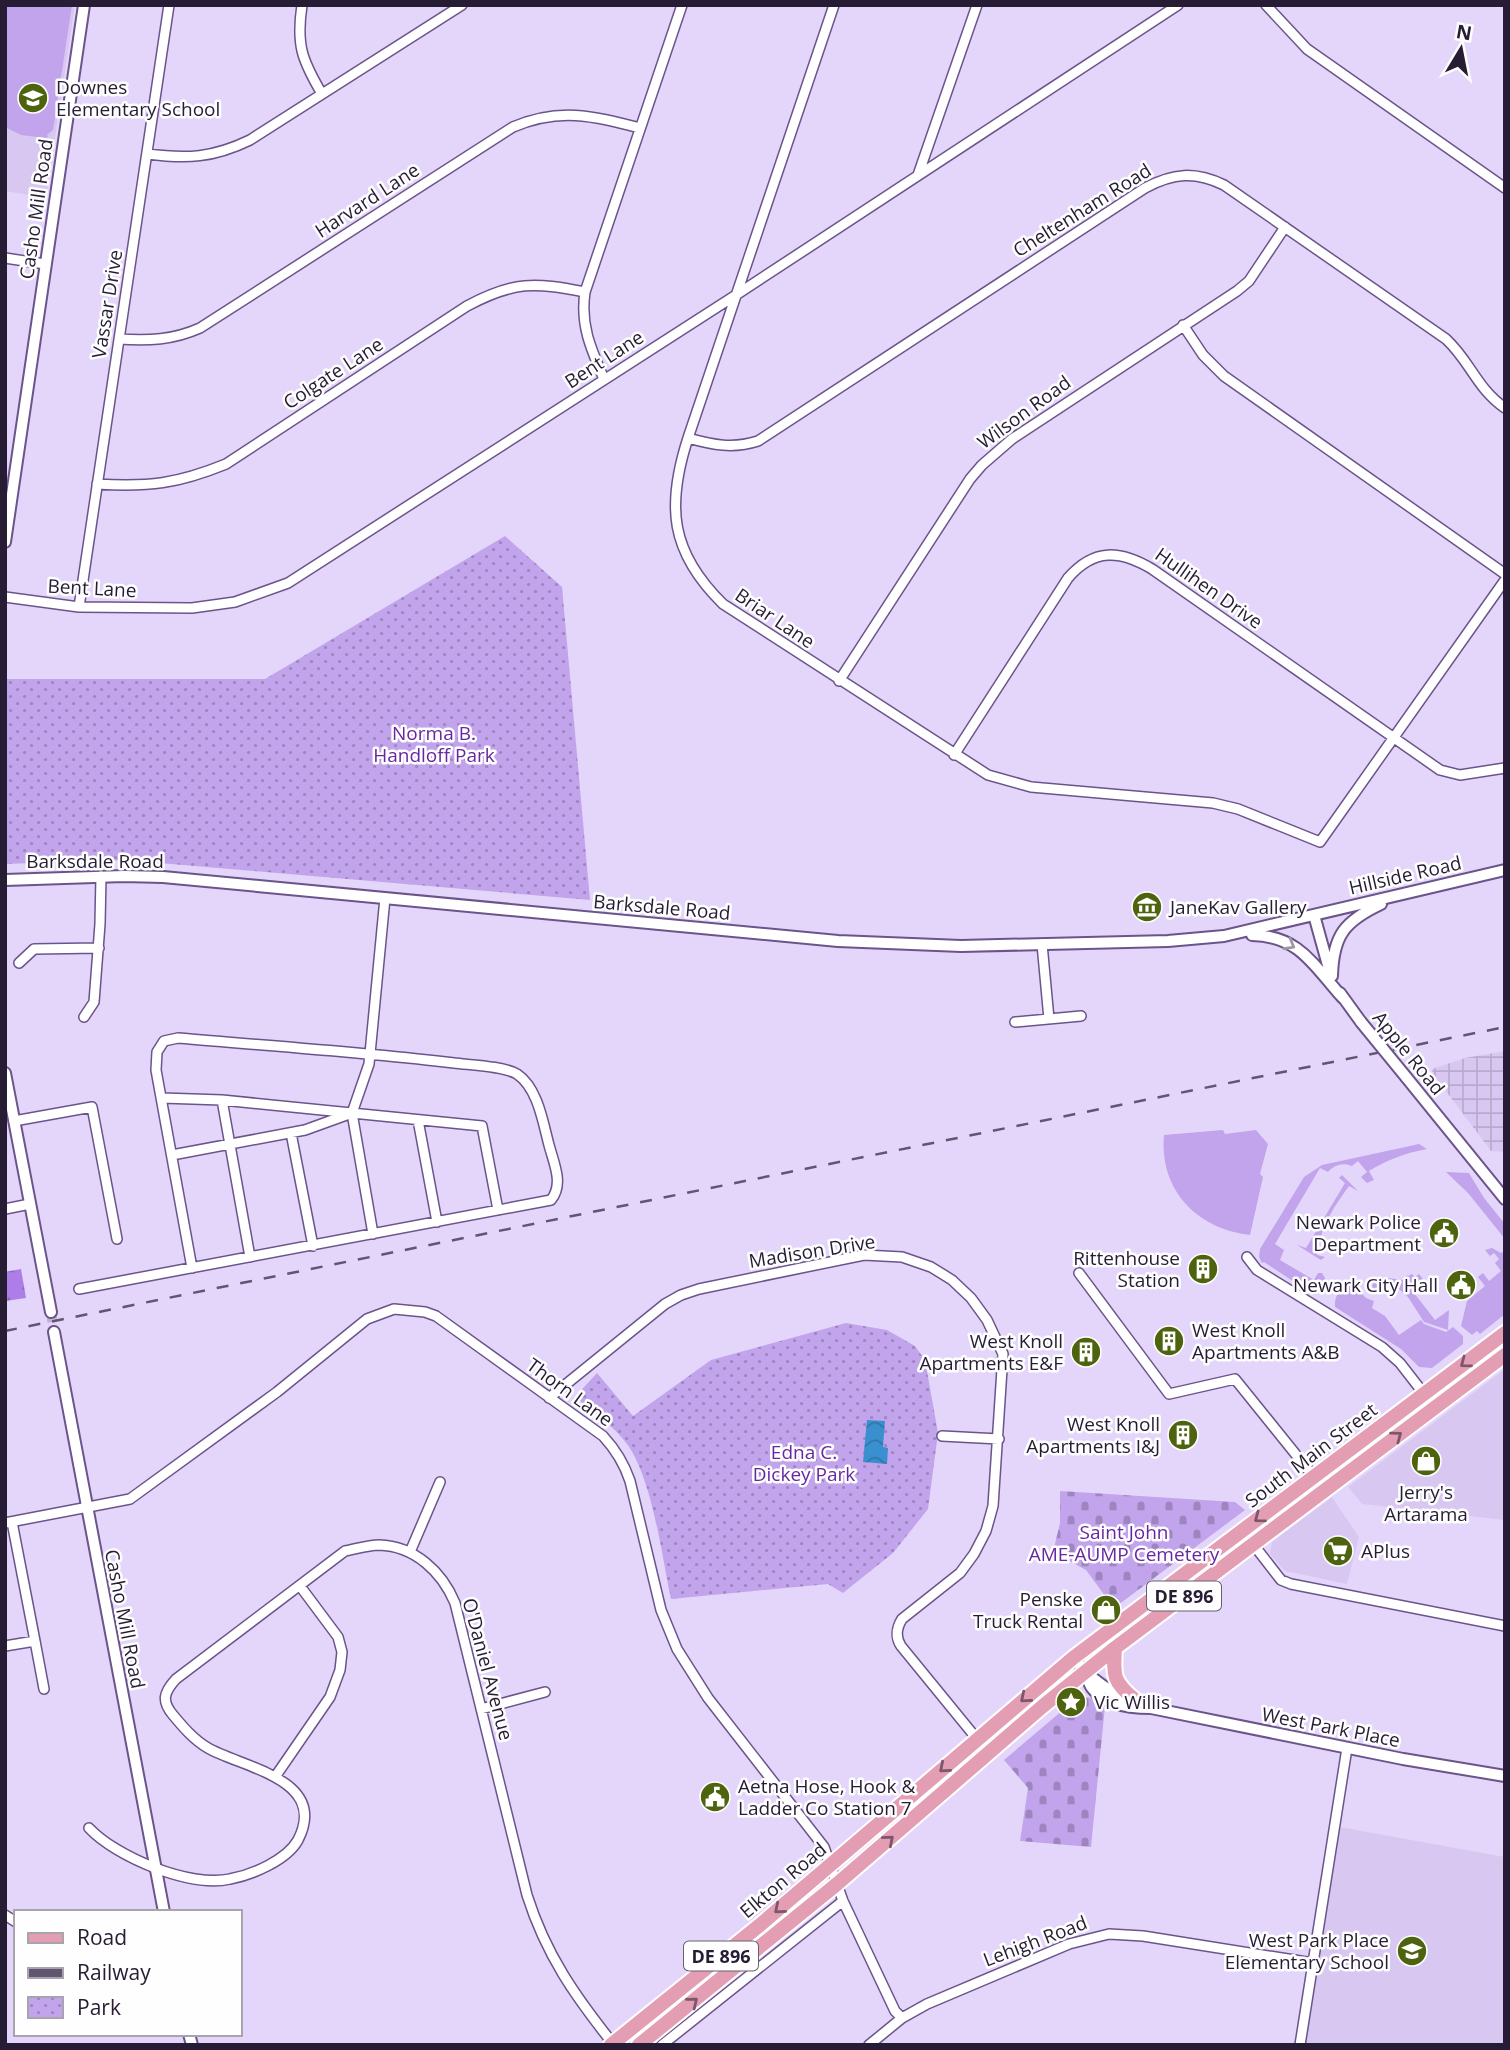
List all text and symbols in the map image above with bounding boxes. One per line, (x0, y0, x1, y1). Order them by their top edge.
north arrow (1426, 14, 1496, 84)
text: N (1454, 18, 1474, 46)
place label: Downes Elementary School (56, 74, 220, 122)
school or university icon: Downes Elementary School (16, 81, 50, 115)
street label: Casho Mill Road (13, 137, 59, 281)
street label: Harvard Lane (310, 157, 424, 243)
street label: Cheltenham Road (1008, 157, 1156, 263)
street label: Vassar Drive (86, 248, 128, 360)
street label: Bent Lane (560, 324, 648, 394)
street label: Colgate Lane (278, 331, 388, 415)
street label: Wilson Road (972, 369, 1076, 455)
street label: Hullihen Drive (1150, 541, 1268, 635)
street label: Bent Lane (47, 573, 137, 603)
street label: Briar Lane (730, 582, 820, 654)
park label: Norma B. Handloff Park (373, 720, 495, 768)
street label: Barksdale Road (26, 848, 164, 874)
street label: Hillside Road (1346, 849, 1464, 901)
street label: Barksdale Road (592, 888, 732, 926)
museum icon: JaneKav Gallery (1130, 890, 1164, 924)
place label: JaneKav Gallery (1168, 894, 1307, 920)
one-way arrow (1282, 936, 1295, 949)
street label: Apple Road (1367, 1006, 1451, 1100)
place label: Newark Police Department (1296, 1209, 1421, 1257)
public building icon: Newark Police Department (1427, 1216, 1461, 1250)
street label: Madison Drive (747, 1228, 877, 1274)
place label: Rittenhouse Station (1073, 1245, 1180, 1293)
building icon: Rittenhouse Station (1186, 1252, 1220, 1286)
public building icon: Newark City Hall (1444, 1268, 1478, 1302)
place label: Newark City Hall (1293, 1272, 1438, 1298)
place label: West Knoll Apartments A&B (1192, 1317, 1340, 1365)
building icon: West Knoll Apartments A&B (1152, 1324, 1186, 1358)
place label: West Knoll Apartments E&F (919, 1328, 1063, 1376)
building icon: West Knoll Apartments E&F (1069, 1335, 1103, 1369)
street label: Thorn Lane (522, 1352, 618, 1432)
one-way arrow (1460, 1355, 1472, 1368)
street label: South Main Street (1240, 1397, 1382, 1513)
place label: West Knoll Apartments I&J (1026, 1411, 1160, 1459)
building icon: West Knoll Apartments I&J (1166, 1418, 1200, 1452)
one-way arrow (1389, 1432, 1401, 1445)
park label: Edna C. Dickey Park (753, 1439, 855, 1487)
shop icon: Jerry's Artarama (1409, 1444, 1443, 1478)
place label: Jerry's Artarama (1384, 1479, 1468, 1527)
one-way arrow (1254, 1509, 1267, 1522)
park label: Saint John AME-AUMP Cemetery (1029, 1519, 1220, 1567)
supermarket icon: APlus (1321, 1534, 1355, 1568)
place label: APlus (1361, 1538, 1410, 1564)
street label: Casho Mill Road (99, 1547, 151, 1691)
road number: DE 896 (1147, 1582, 1221, 1610)
place label: Penske Truck Rental (973, 1586, 1083, 1634)
shop icon: Penske Truck Rental (1089, 1593, 1123, 1627)
street label: O'Daniel Avenue (457, 1595, 519, 1743)
place icon: Vic Willis (1054, 1685, 1088, 1719)
place label: Vic Willis (1094, 1689, 1170, 1715)
one-way arrow (1020, 1690, 1033, 1703)
street label: West Park Place (1260, 1701, 1402, 1753)
one-way arrow (939, 1760, 952, 1772)
place label: Aetna Hose, Hook & Ladder Co Station 7 (738, 1773, 915, 1821)
public building icon: Aetna Hose, Hook & Ladder Co Station 7 (698, 1780, 732, 1814)
street label: Elkton Road (734, 1836, 832, 1924)
one-way arrow (880, 1836, 893, 1848)
one-way arrow (774, 1901, 786, 1914)
street label: Lehigh Road (979, 1909, 1091, 1973)
legend (14, 1910, 242, 2036)
text: Road (77, 1923, 127, 1951)
place label: West Park Place Elementary School (1225, 1927, 1389, 1975)
school or university icon: West Park Place Elementary School (1395, 1934, 1429, 1968)
road number: DE 896 (684, 1942, 758, 1970)
text: Railway (77, 1958, 151, 1986)
text: Park (77, 1993, 121, 2021)
one-way arrow (684, 1998, 697, 2010)

